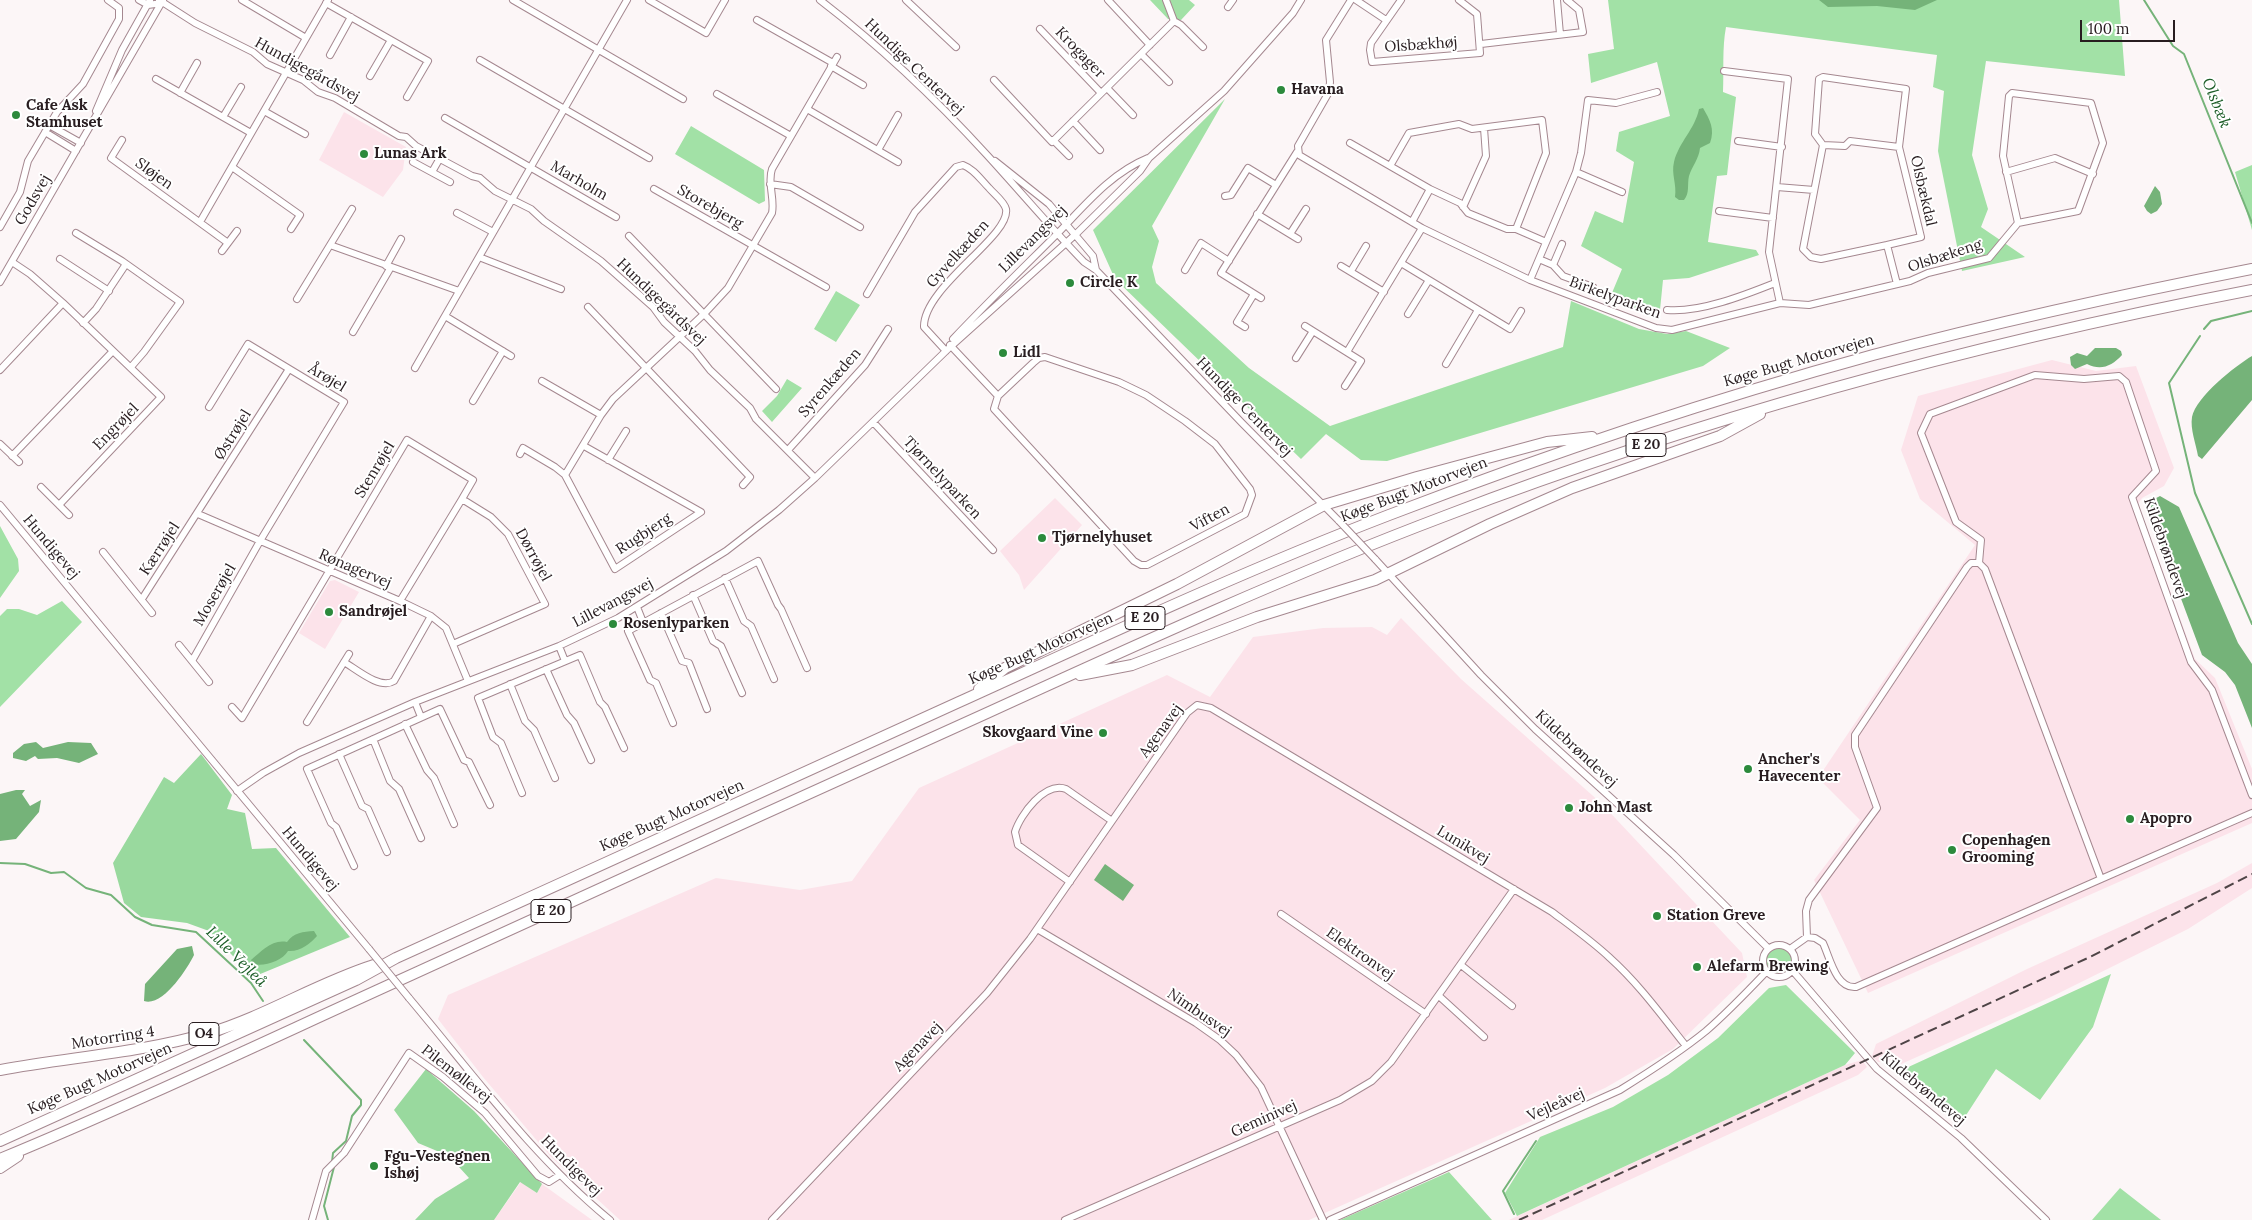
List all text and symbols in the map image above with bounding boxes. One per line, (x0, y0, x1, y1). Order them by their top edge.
scale bar (2082, 10, 2177, 42)
street label: Hundige Centervej (861, 15, 967, 119)
text: 100 m (2088, 19, 2129, 38)
street label: Krogager (1051, 24, 1109, 82)
street label: Olsbækhøj (1384, 33, 1458, 57)
street label: Hundigegårdsvej (252, 34, 362, 106)
water label: Olsbæk (2197, 75, 2235, 131)
place label: Havana (1291, 81, 1344, 99)
marker: Havana (1275, 84, 1287, 96)
place label: Cafe Ask Stamhuset (26, 97, 103, 132)
marker: Cafe Ask Stamhuset (10, 109, 22, 121)
place label: Lunas Ark (374, 145, 447, 163)
marker: Lunas Ark (358, 148, 370, 160)
street label: Sløjen (132, 154, 176, 194)
street label: Olsbækdal (1906, 154, 1940, 228)
street label: Marholm (547, 157, 611, 205)
street label: Godsvej (11, 171, 55, 229)
street label: Storebjerg (674, 181, 746, 233)
street label: Lillevangsvej (995, 201, 1071, 277)
street label: Gyvelkæden (923, 216, 993, 292)
street label: Olsbækeng (1906, 236, 1984, 276)
street label: Hundigegårdsvej (613, 255, 709, 349)
street label: Birkelyparken (1567, 273, 1663, 323)
place label: Circle K (1080, 274, 1137, 292)
marker: Circle K (1064, 277, 1076, 289)
street label: Køge Bugt Motorvejen (1722, 331, 1876, 391)
place label: Lidl (1013, 344, 1041, 362)
street label: Syrenkæden (795, 345, 865, 421)
marker: Lidl (997, 347, 1009, 359)
street label: Hundige Centervej (1192, 354, 1296, 460)
street label: Årøjel (305, 360, 349, 396)
street label: Engrøjel (89, 400, 143, 454)
street label: Østrøjel (211, 407, 255, 463)
street label: Tjørnelyparken (899, 433, 985, 523)
road number: E 20 (1626, 434, 1666, 456)
street label: Stenrøjel (351, 438, 399, 502)
street label: Køge Bugt Motorvejen (1338, 454, 1490, 526)
street label: Kildebrøndevej (2139, 495, 2191, 601)
street label: Viften (1187, 500, 1233, 536)
street label: Rugbjerg (613, 509, 675, 559)
street label: Hundigevej (19, 511, 83, 583)
street label: Kærrøjel (136, 519, 184, 579)
street label: Dørrøjel (511, 525, 555, 585)
place label: Tjørnelyhuset (1052, 529, 1152, 547)
marker: Tjørnelyhuset (1036, 532, 1048, 544)
street label: Rønagervej (316, 546, 394, 592)
street label: Moserøjel (190, 561, 240, 629)
street label: Lillevangsvej (570, 574, 656, 632)
place label: Sandrøjel (339, 603, 407, 621)
marker: Sandrøjel (323, 606, 335, 618)
road number: E 20 (1125, 606, 1165, 630)
street label: Køge Bugt Motorvejen (966, 609, 1116, 689)
place label: Rosenlyparken (623, 615, 729, 633)
marker: Rosenlyparken (607, 618, 619, 630)
street label: Agenavej (1136, 701, 1186, 761)
street label: Kildebrøndevej (1531, 707, 1621, 791)
place label: Skovgaard Vine (983, 724, 1093, 742)
marker: Skovgaard Vine (1097, 727, 1109, 739)
place label: Ancher's Havecenter (1758, 751, 1840, 786)
marker: Ancher's Havecenter (1742, 763, 1754, 775)
street label: Køge Bugt Motorvejen (597, 776, 747, 856)
place label: John Mast (1579, 799, 1652, 817)
marker: John Mast (1563, 802, 1575, 814)
place label: Apopro (2140, 810, 2192, 828)
marker: Apopro (2124, 813, 2136, 825)
street label: Lunikvej (1433, 822, 1493, 868)
street label: Hundigevej (278, 823, 342, 895)
place label: Copenhagen Grooming (1962, 832, 2051, 867)
marker: Copenhagen Grooming (1946, 844, 1958, 856)
road number: E 20 (531, 899, 571, 922)
place label: Station Greve (1667, 907, 1765, 925)
marker: Station Greve (1651, 910, 1663, 922)
water label: Lille Vejleå (202, 923, 270, 991)
street label: Elektronvej (1322, 924, 1398, 984)
place label: Alefarm Brewing (1707, 958, 1828, 976)
marker: Alefarm Brewing (1691, 961, 1703, 973)
street label: Nimbusvej (1164, 985, 1234, 1041)
street label: Agenavej (890, 1018, 946, 1076)
road number: O4 (189, 1022, 219, 1046)
street label: Motorring 4 (70, 1023, 156, 1053)
street label: Køge Bugt Motorvejen (25, 1039, 175, 1119)
street label: Pilemøllevej (418, 1041, 494, 1107)
street label: Kildebrøndevej (1877, 1048, 1969, 1130)
street label: Vejleåvej (1525, 1084, 1587, 1126)
street label: Geminivej (1228, 1097, 1300, 1141)
street label: Hundigevej (537, 1132, 605, 1200)
place label: Fgu-Vestegnen Ishøj (384, 1148, 490, 1183)
marker: Fgu-Vestegnen Ishøj (368, 1160, 380, 1172)

